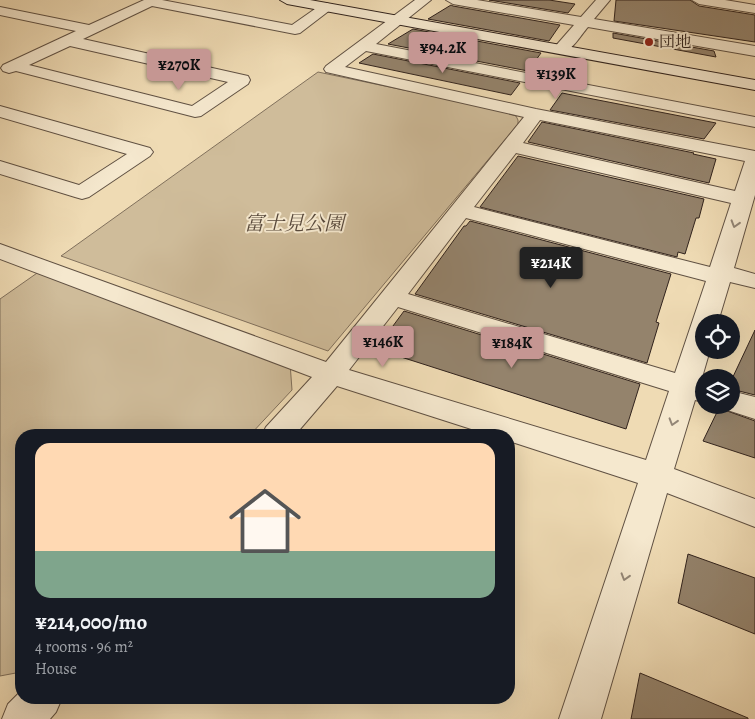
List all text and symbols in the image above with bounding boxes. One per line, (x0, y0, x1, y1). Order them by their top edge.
place label: 団地 (659, 31, 691, 53)
pin: ¥94.2K (402, 32, 484, 74)
marker: 団地 (643, 36, 655, 48)
text: ¥94.2K (420, 37, 466, 59)
pin: ¥270K (144, 48, 214, 91)
text: ¥270K (158, 54, 200, 76)
pin: ¥139K (521, 58, 591, 100)
text: ¥139K (536, 63, 576, 85)
park label: 富士見公園 (244, 210, 347, 237)
one-way arrow (731, 220, 741, 228)
pin: ¥214K (516, 246, 586, 289)
text: ¥214K (531, 252, 571, 274)
map controls (695, 314, 740, 414)
button: locate (695, 314, 740, 359)
pin: ¥146K (348, 326, 418, 368)
pin: ¥184K (477, 326, 547, 369)
text: ¥146K (363, 331, 403, 353)
text: ¥184K (492, 332, 532, 354)
button: layers (695, 369, 740, 414)
one-way arrow (669, 417, 679, 425)
icon: home (220, 476, 310, 566)
one-way arrow (621, 572, 631, 580)
text: ¥214,000/mo (35, 608, 147, 636)
text: 4 rooms · 96 m² (35, 636, 133, 658)
text: House (35, 658, 77, 680)

